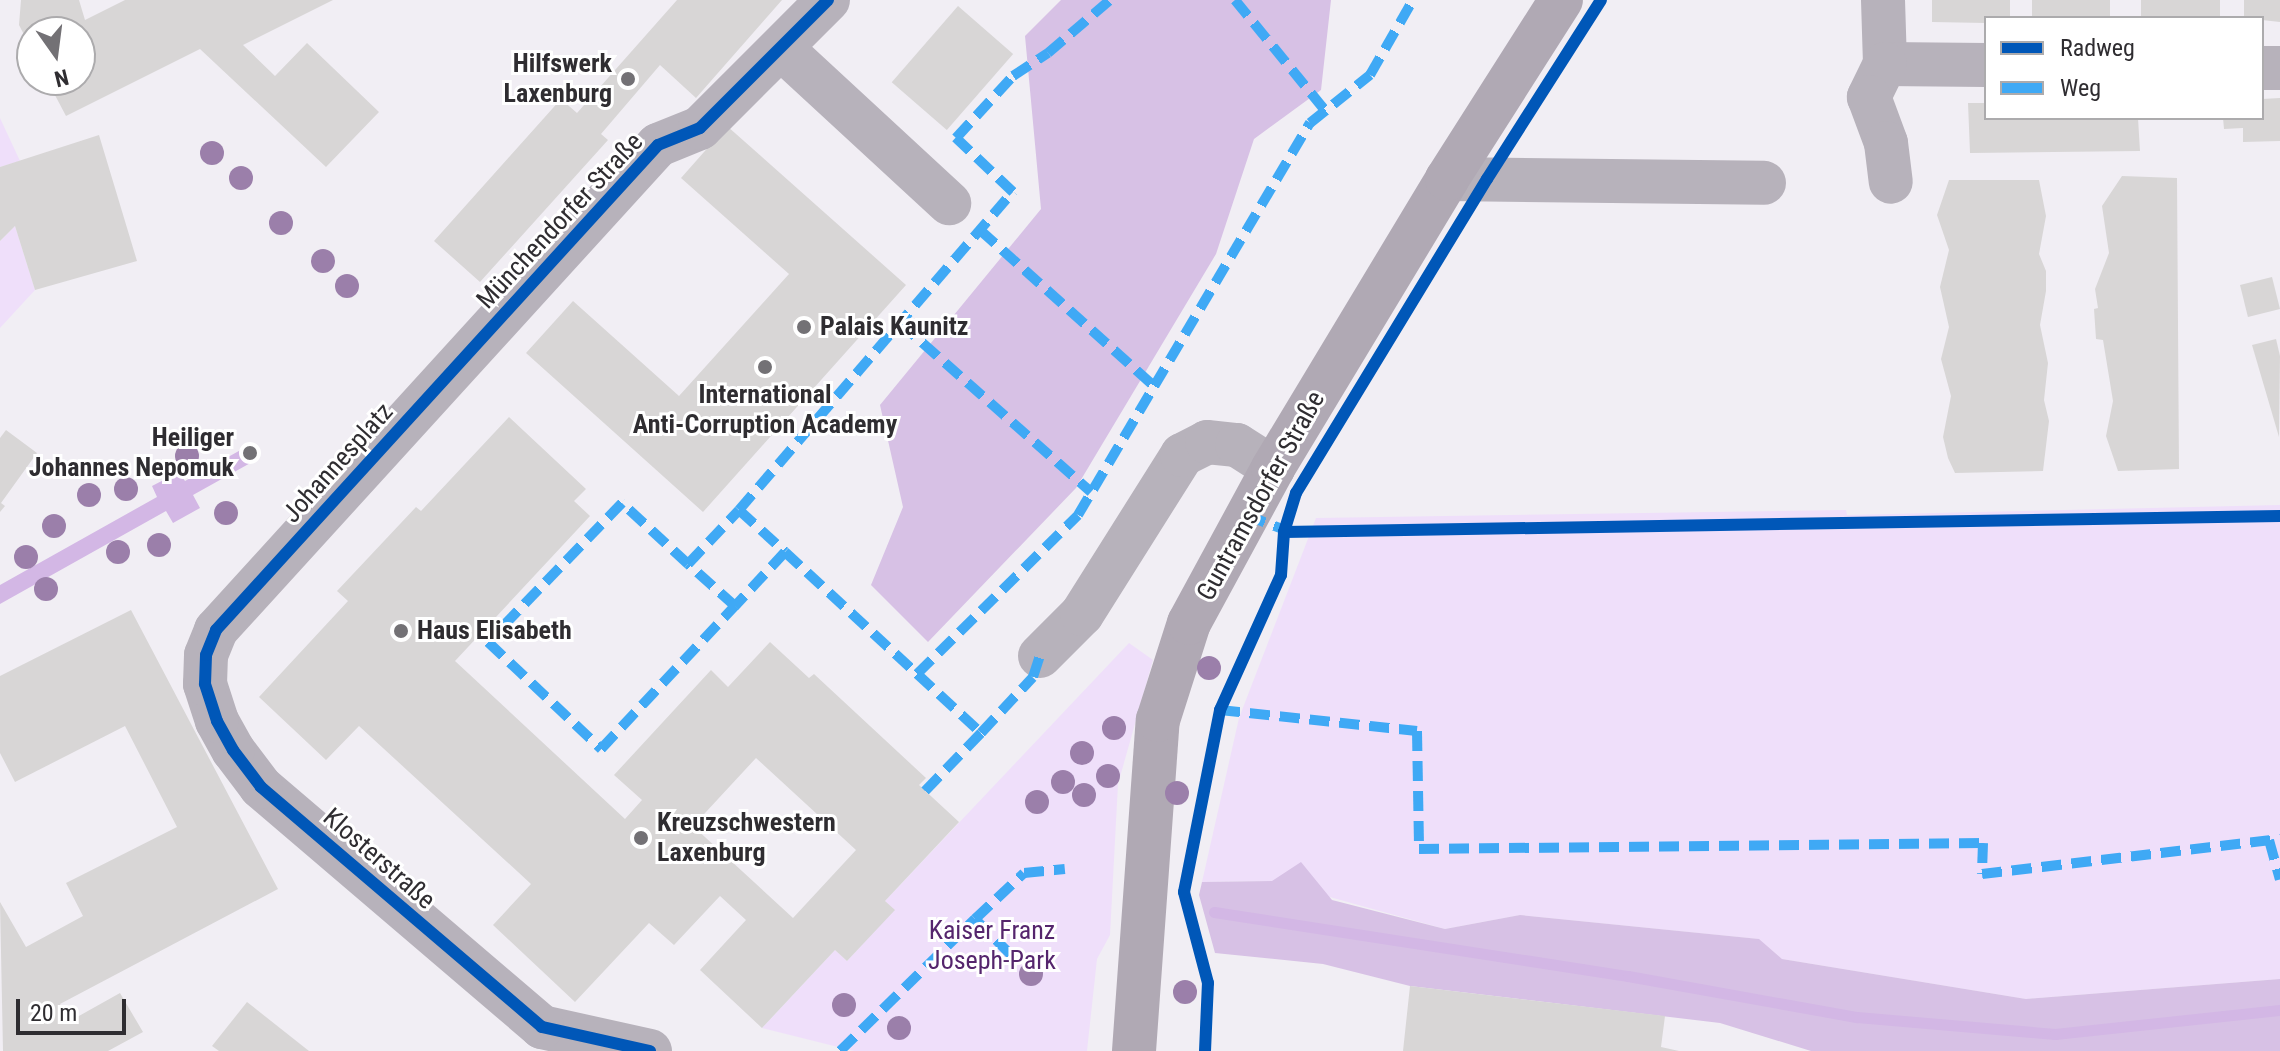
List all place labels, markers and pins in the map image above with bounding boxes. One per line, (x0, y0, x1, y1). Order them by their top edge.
place label: Hilfswerk Laxenburg (503, 48, 612, 110)
marker: Hilfswerk Laxenburg (619, 70, 637, 88)
place label: Palais Kaunitz (820, 311, 969, 343)
marker: Palais Kaunitz (795, 318, 813, 336)
marker: International Anti-Corruption Academy (756, 358, 774, 376)
place label: International Anti-Corruption Academy (633, 379, 897, 440)
place label: Heiliger Johannes Nepomuk (29, 422, 234, 484)
marker: Heiliger Johannes Nepomuk (241, 444, 259, 462)
place label: Haus Elisabeth (417, 615, 572, 647)
marker: Haus Elisabeth (392, 622, 410, 640)
place label: Kreuzschwestern Laxenburg (657, 807, 836, 868)
marker: Kreuzschwestern Laxenburg (632, 829, 650, 847)

